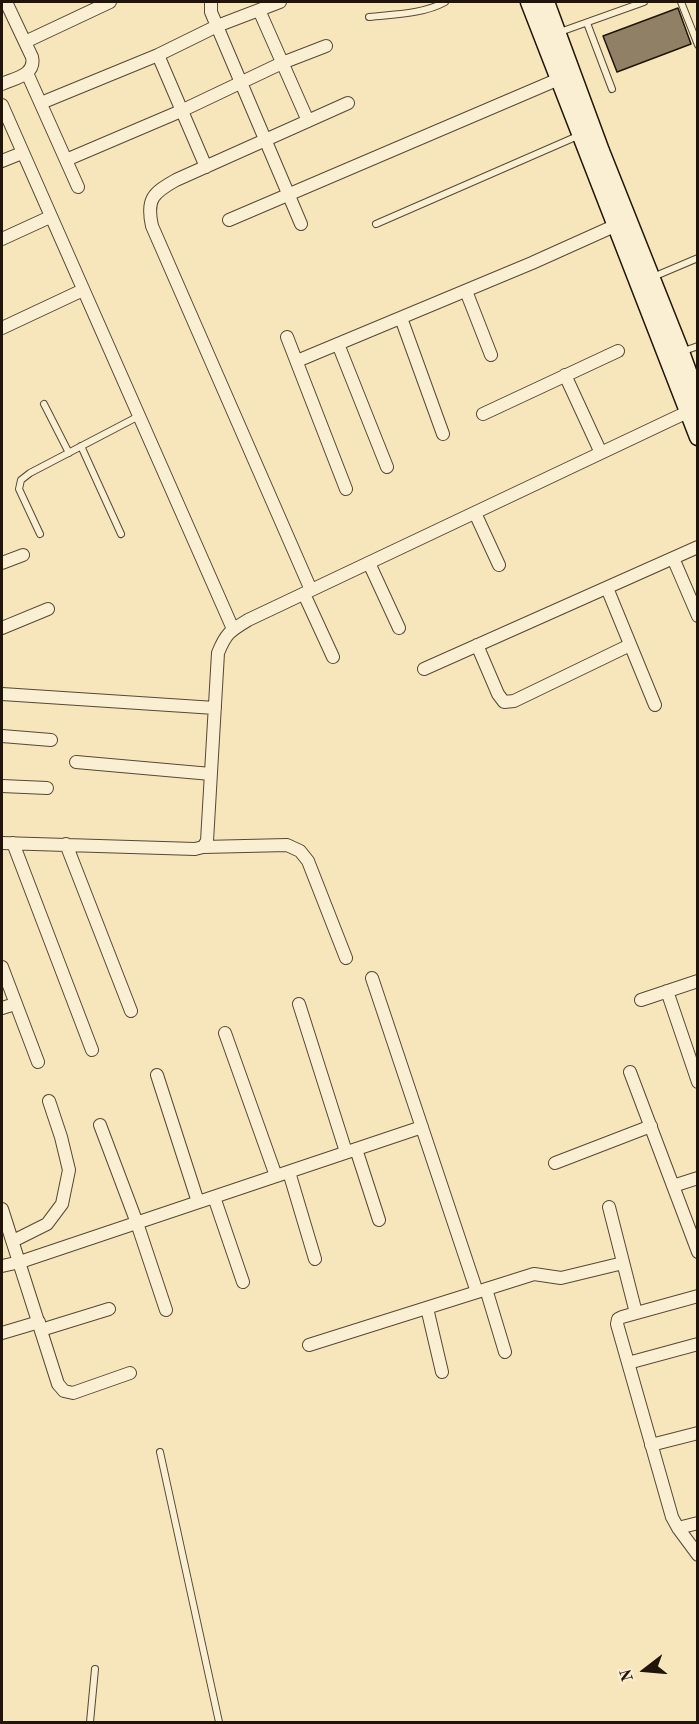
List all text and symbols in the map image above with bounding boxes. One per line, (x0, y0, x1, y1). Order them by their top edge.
north arrow (615, 1640, 675, 1700)
text: N (618, 1667, 637, 1683)

